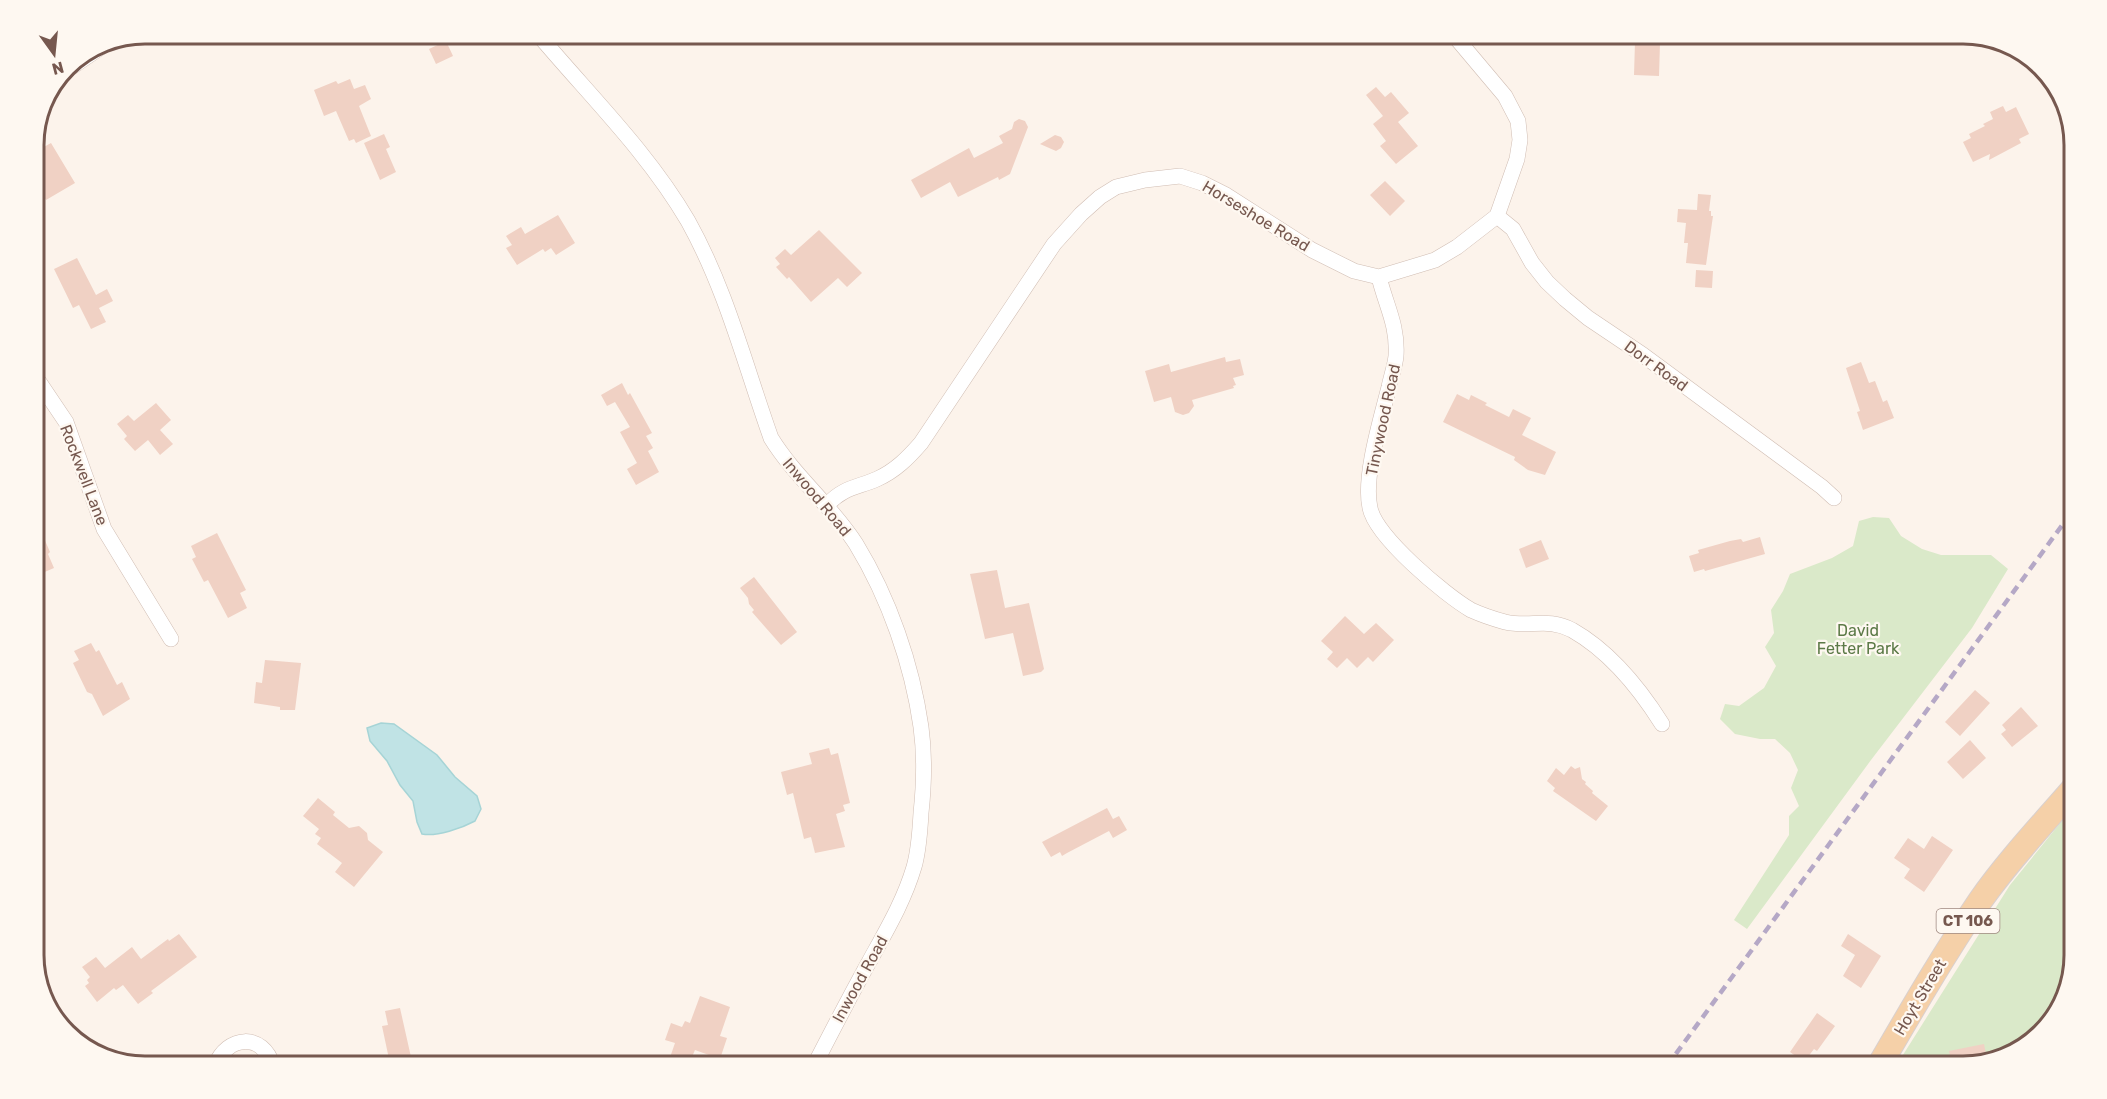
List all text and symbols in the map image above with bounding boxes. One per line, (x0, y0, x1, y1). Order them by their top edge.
north arrow (24, 24, 84, 84)
text: N (50, 57, 66, 79)
street label: Horseshoe Road (1199, 177, 1313, 255)
street label: Dorr Road (1621, 337, 1691, 395)
street label: Tinywood Road (1362, 362, 1404, 478)
street label: Rockwell Lane (56, 422, 112, 528)
street label: Inwood Road (779, 454, 855, 540)
park label: David Fetter Park (1817, 621, 1900, 658)
road number: CT 106 (1936, 909, 2000, 933)
street label: Inwood Road (828, 932, 892, 1026)
street label: Hoyt Street (1890, 955, 1950, 1039)

